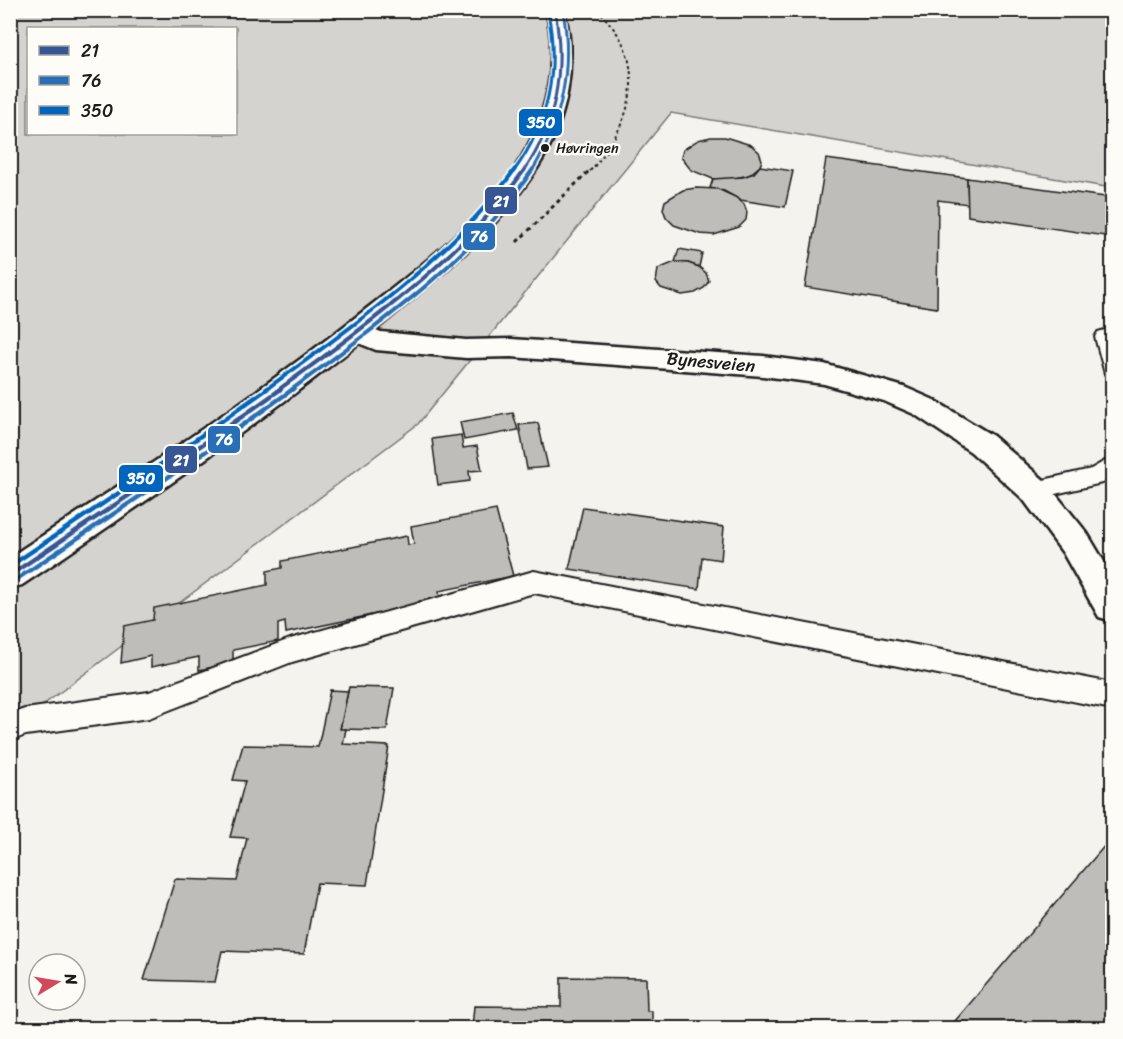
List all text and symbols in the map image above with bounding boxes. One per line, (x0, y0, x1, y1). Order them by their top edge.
legend (27, 27, 237, 135)
text: 21 (81, 35, 99, 67)
text: 76 (81, 65, 102, 97)
text: 350 (81, 95, 113, 127)
line badge: 350 (518, 108, 563, 137)
text: 350 (526, 108, 555, 137)
place label: Høvringen (556, 136, 619, 161)
marker: Høvringen (539, 142, 551, 154)
line badge: 21 (484, 186, 518, 215)
text: 21 (492, 187, 509, 216)
line badge: 76 (462, 222, 496, 251)
text: 76 (470, 222, 488, 251)
street label: Bynesveien (665, 342, 757, 382)
line badge: 76 (207, 425, 241, 454)
text: 76 (215, 425, 233, 454)
line badge: 21 (164, 445, 198, 474)
text: 21 (172, 446, 189, 475)
line badge: 350 (118, 464, 164, 493)
text: 350 (126, 464, 155, 493)
north arrow (27, 952, 87, 1012)
text: N (56, 970, 87, 988)

